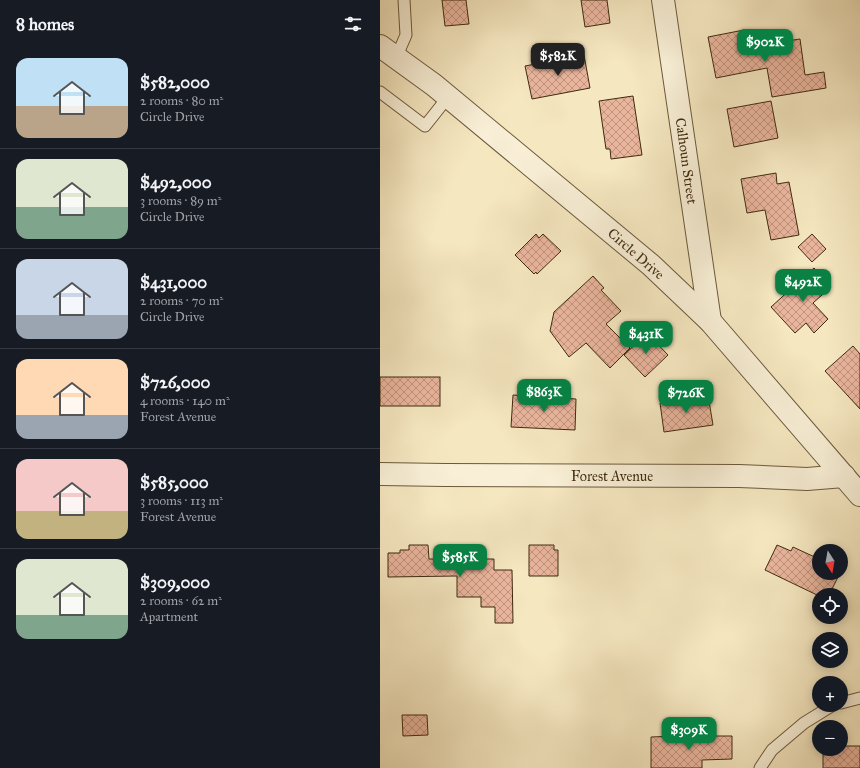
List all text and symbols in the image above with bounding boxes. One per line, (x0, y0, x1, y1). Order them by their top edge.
icon: filters (342, 13, 364, 35)
text: 8 homes (16, 14, 74, 35)
pin: $902K (737, 29, 793, 63)
text: $902K (746, 34, 784, 50)
pin: $582K (530, 43, 586, 77)
text: $582K (540, 48, 576, 64)
text: $582,000 (140, 72, 210, 93)
icon: home (48, 74, 96, 122)
text: 2 rooms · 80 m² (140, 93, 223, 109)
text: Circle Drive (140, 109, 204, 125)
street label: Calhoun Street (672, 117, 700, 205)
text: $492,000 (140, 172, 212, 193)
icon: home (48, 175, 96, 223)
text: 3 rooms · 89 m² (140, 193, 222, 209)
text: Circle Drive (140, 209, 204, 225)
street label: Circle Drive (604, 225, 668, 283)
pin: $492K (775, 269, 831, 303)
text: $431,000 (140, 272, 207, 293)
text: $492K (784, 274, 822, 290)
icon: home (48, 275, 96, 323)
text: 2 rooms · 70 m² (140, 293, 223, 309)
text: Circle Drive (140, 309, 204, 325)
pin: $431K (618, 321, 674, 355)
text: $431K (629, 326, 663, 342)
text: $726,000 (140, 372, 210, 393)
icon: home (48, 375, 96, 423)
pin: $863K (516, 379, 572, 413)
pin: $726K (658, 380, 714, 414)
text: $863K (526, 384, 562, 400)
text: $726K (667, 385, 705, 401)
text: 4 rooms · 140 m² (140, 393, 230, 409)
text: Forest Avenue (140, 409, 216, 425)
street label: Forest Avenue (571, 468, 653, 485)
text: $585,000 (140, 472, 209, 493)
icon: home (48, 475, 96, 523)
text: 3 rooms · 113 m² (140, 493, 223, 509)
text: Forest Avenue (140, 509, 216, 525)
pin: $585K (432, 544, 488, 578)
north arrow (812, 544, 848, 580)
map controls (812, 544, 848, 756)
text: $585K (442, 549, 478, 565)
text: $309,000 (140, 572, 210, 593)
icon: home (48, 575, 96, 623)
button: locate (812, 588, 848, 624)
text: 2 rooms · 62 m² (140, 593, 222, 609)
text: Apartment (140, 609, 198, 625)
button: layers (812, 632, 848, 668)
button: + (812, 676, 848, 712)
pin: $309K (661, 717, 717, 751)
button: − (812, 720, 848, 756)
text: $309K (671, 722, 707, 738)

